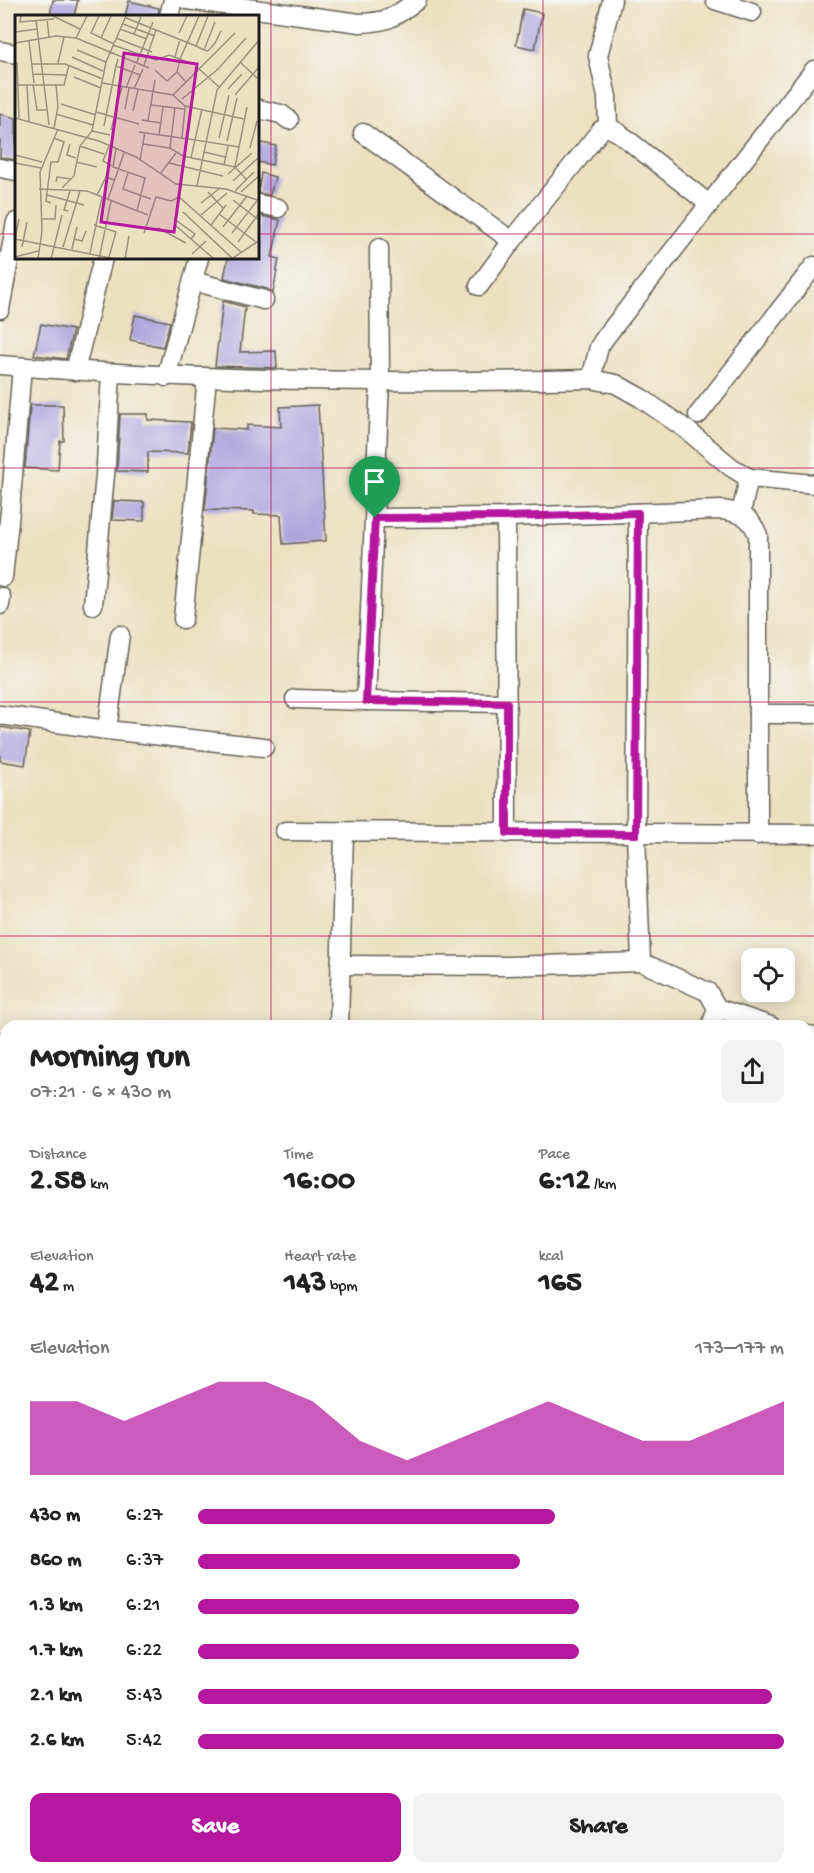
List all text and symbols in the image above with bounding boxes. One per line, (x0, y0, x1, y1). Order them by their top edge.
inset map (15, 15, 260, 260)
pin (349, 456, 400, 518)
icon: arrive (358, 465, 391, 498)
map controls (741, 948, 795, 1002)
button: locate (741, 948, 795, 1002)
text: Morning run (30, 1040, 190, 1078)
button: share (721, 1040, 784, 1103)
text: 07:21 · 6 × 430 m (30, 1082, 171, 1105)
text: Distance (30, 1146, 87, 1165)
text: Time (284, 1146, 314, 1165)
text: Pace (539, 1146, 570, 1165)
text: 2.58 (30, 1165, 86, 1200)
text: 16:00 (284, 1165, 355, 1200)
text: 6:12 (539, 1165, 590, 1200)
text: km (86, 1176, 109, 1195)
text: /km (590, 1176, 616, 1195)
text: Elevation (30, 1248, 94, 1267)
text: Heart rate (284, 1248, 356, 1267)
text: kcal (539, 1248, 564, 1267)
text: 42 (30, 1267, 59, 1302)
text: 143 (284, 1267, 326, 1302)
text: 165 (539, 1267, 582, 1302)
text: m (59, 1278, 74, 1297)
text: bpm (326, 1278, 358, 1297)
text: Elevation (30, 1338, 110, 1361)
text: 173–177 m (695, 1338, 784, 1361)
text: 430 m (30, 1505, 80, 1528)
text: 6:27 (126, 1505, 163, 1528)
text: 860 m (30, 1550, 81, 1573)
text: 6:37 (126, 1550, 163, 1573)
text: 1.3 km (30, 1595, 83, 1618)
text: 6:21 (126, 1595, 160, 1618)
text: 1.7 km (30, 1640, 83, 1663)
text: 6:22 (126, 1640, 162, 1663)
text: 2.1 km (30, 1685, 82, 1708)
text: 5:43 (126, 1685, 163, 1708)
text: 2.6 km (30, 1730, 84, 1753)
text: 5:42 (126, 1730, 162, 1753)
button: Save (30, 1793, 401, 1862)
button: Share (413, 1793, 784, 1862)

